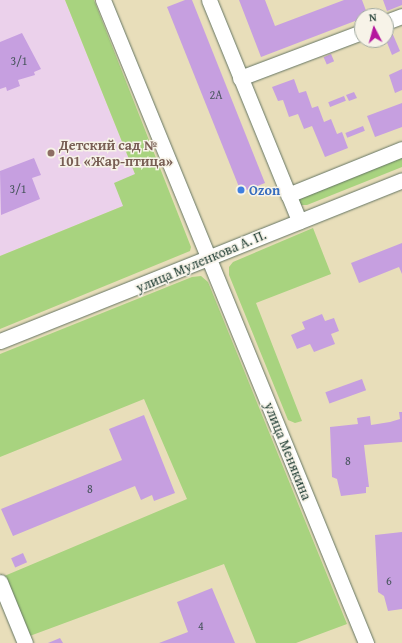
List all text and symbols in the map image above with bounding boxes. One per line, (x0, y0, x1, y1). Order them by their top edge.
north arrow (354, 8, 394, 48)
text: N (368, 9, 377, 25)
house number: 3/1 (10, 54, 28, 68)
house number: 2А (209, 88, 223, 102)
place label: Детский сад № 101 «Жар-птица» (59, 137, 173, 170)
marker: Детский сад № 101 «Жар-птица» (46, 148, 56, 158)
house number: 3/1 (9, 182, 27, 196)
place label: Ozon (249, 182, 280, 198)
marker: Ozon (236, 185, 246, 195)
street label: улица Муленкова А. П. (133, 226, 269, 296)
street label: улица Менякина (261, 400, 315, 502)
house number: 8 (345, 454, 351, 468)
house number: 8 (87, 482, 93, 496)
house number: 6 (386, 574, 392, 588)
house number: 4 (198, 619, 204, 633)

